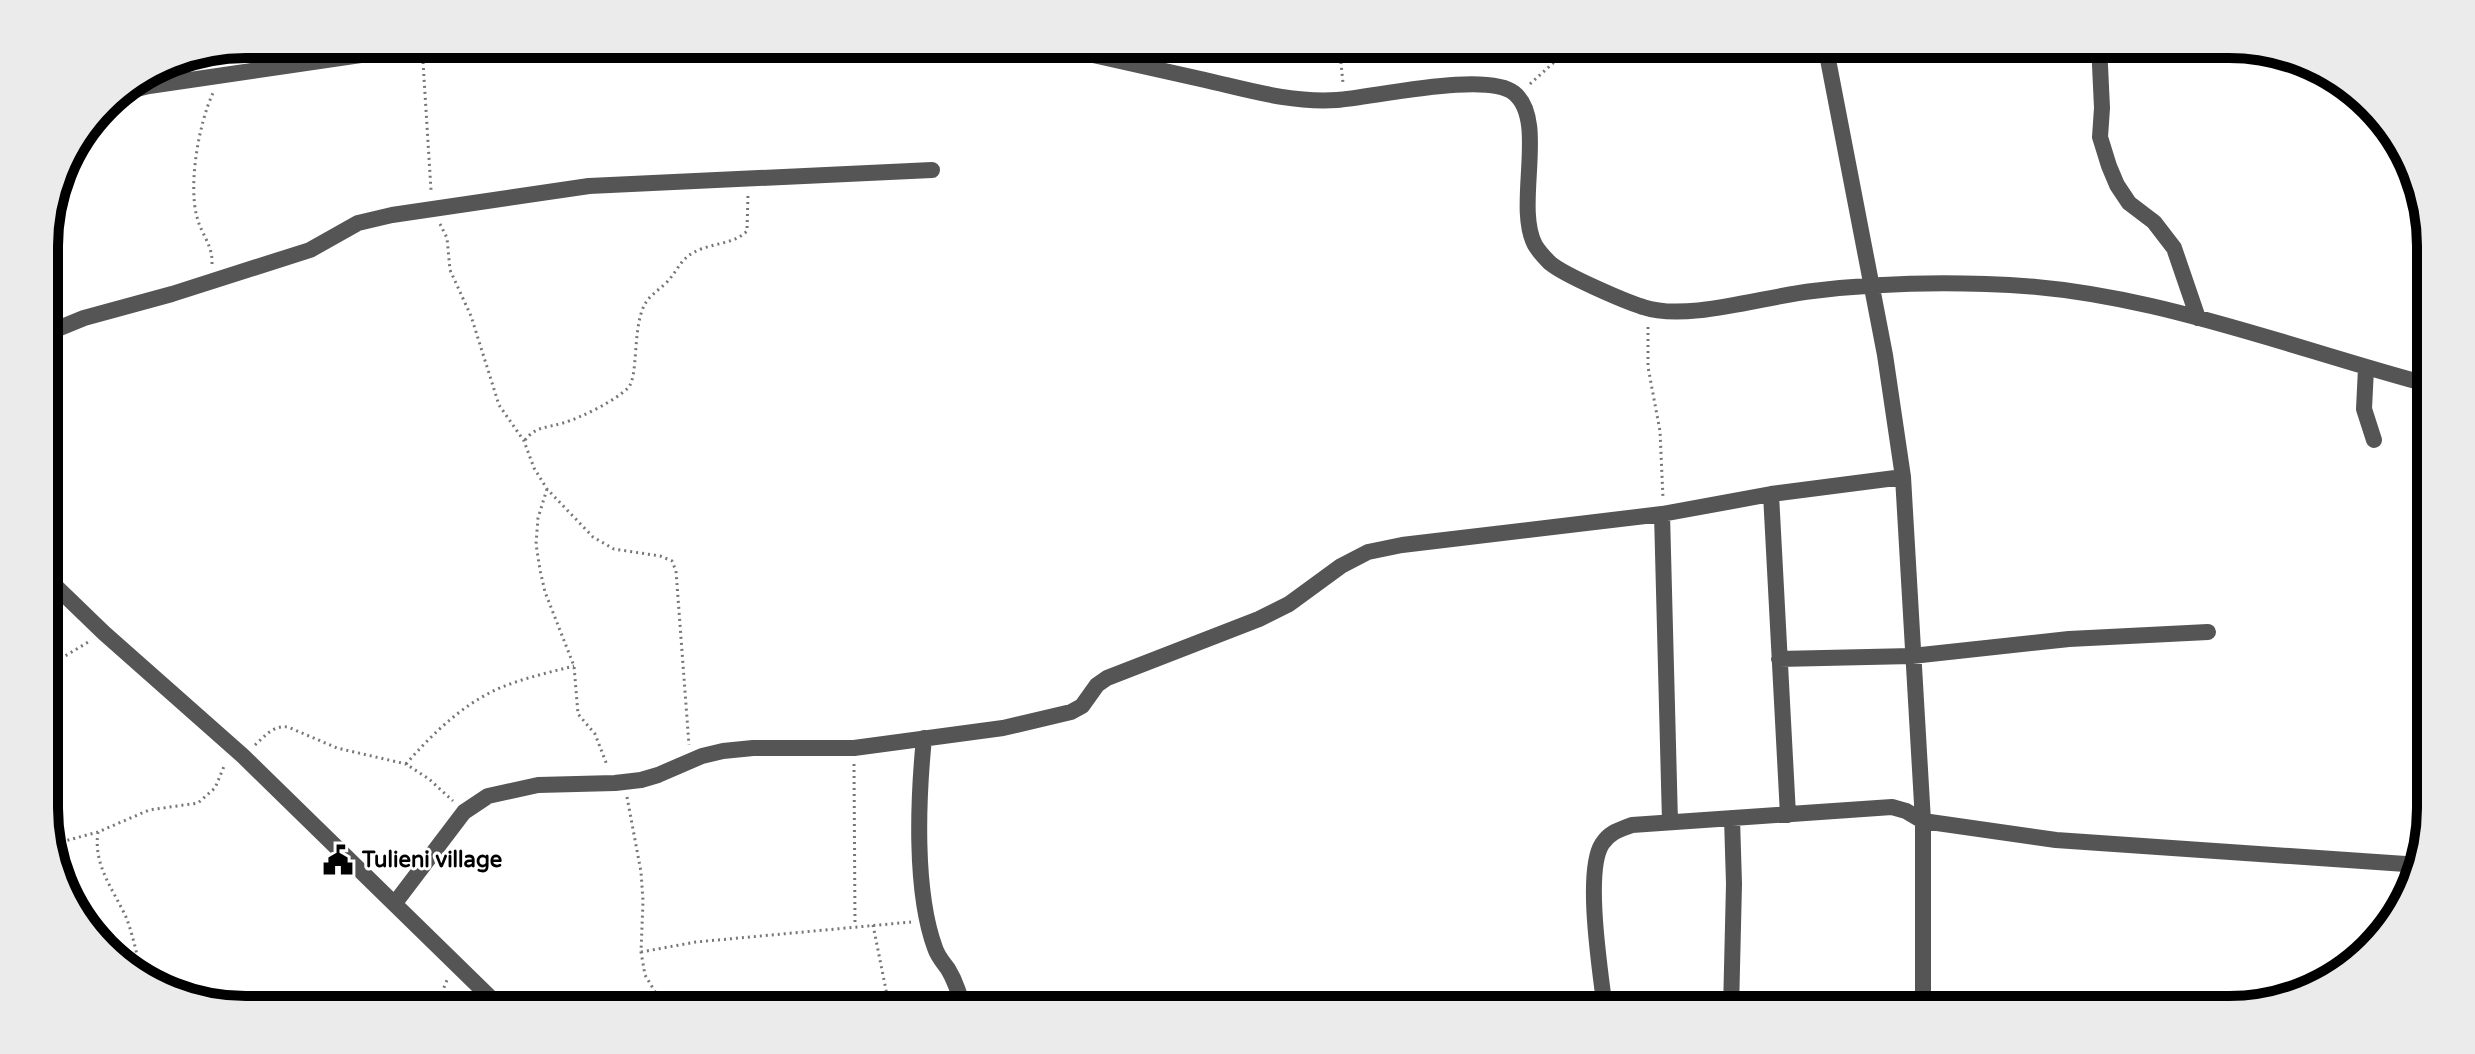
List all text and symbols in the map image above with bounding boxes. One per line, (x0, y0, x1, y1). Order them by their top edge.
public building icon: Tulieni village (321, 843, 355, 877)
place label: Tulieni village (361, 847, 502, 873)

